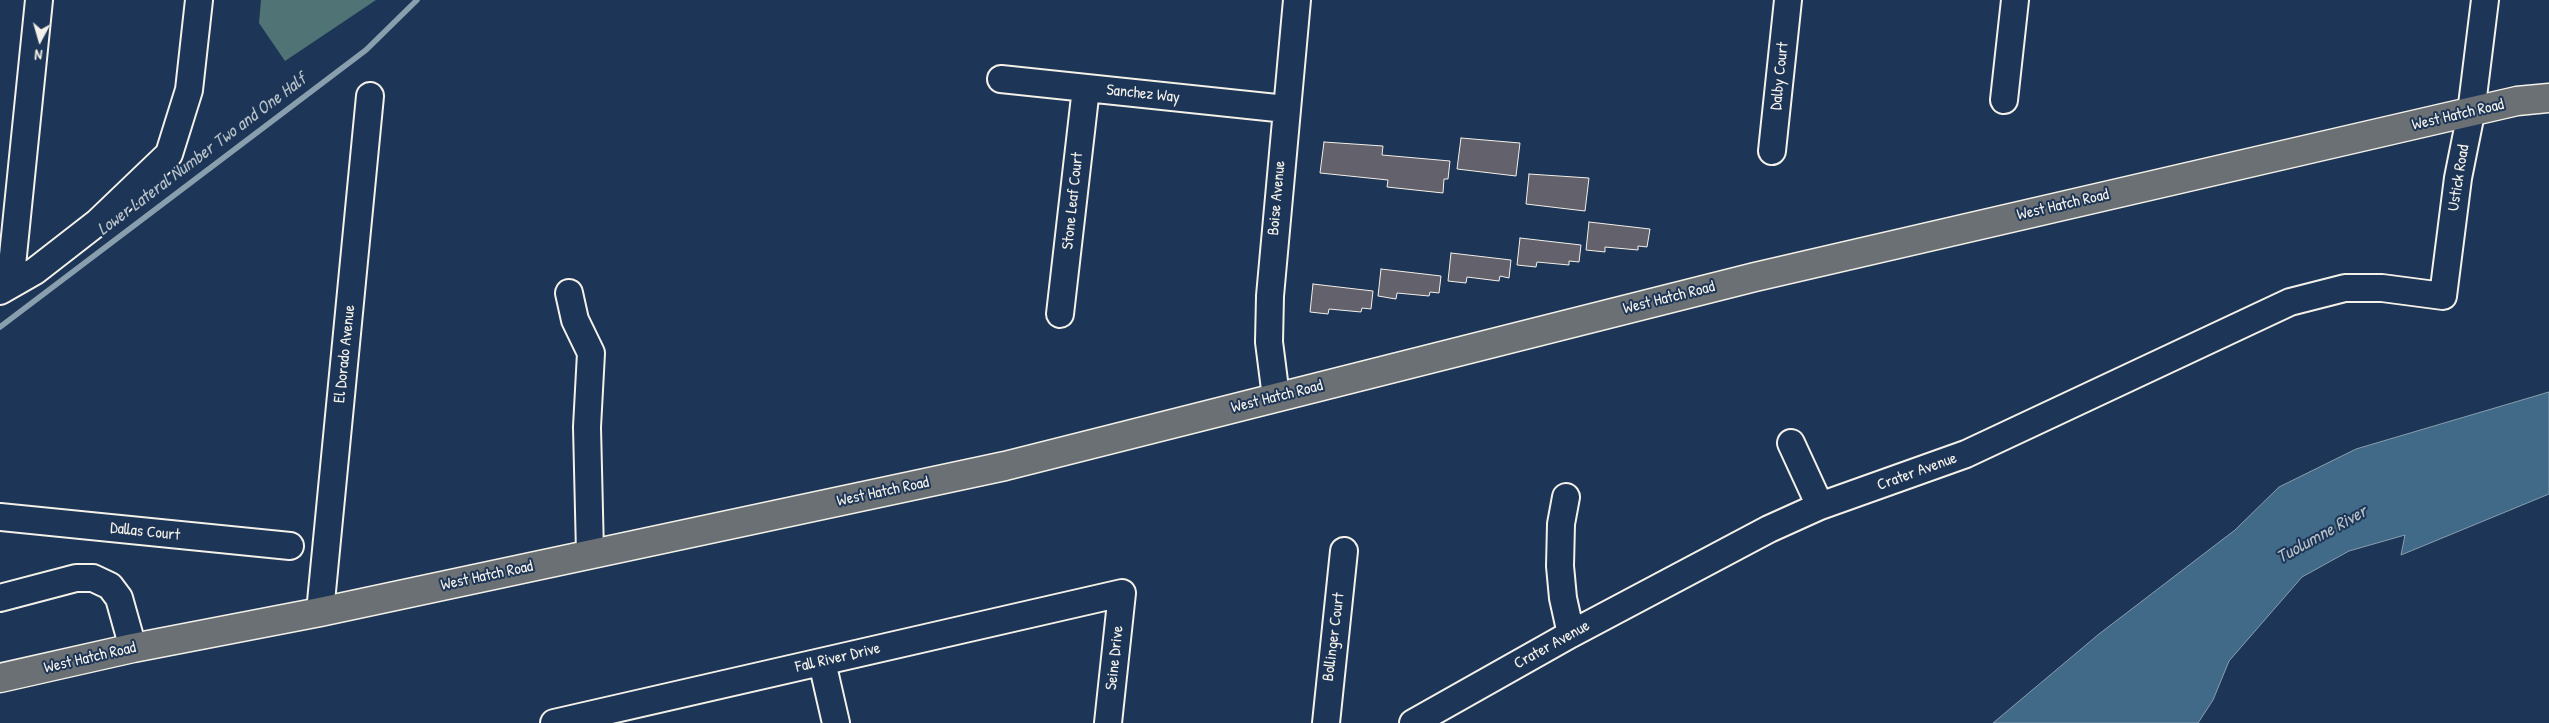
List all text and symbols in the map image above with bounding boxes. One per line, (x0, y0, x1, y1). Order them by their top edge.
north arrow (15, 15, 65, 65)
street label: Dalby Court (1767, 41, 1793, 111)
text: N (34, 46, 43, 65)
water label: Lower Lateral Number Two and One Half (93, 69, 311, 241)
street label: Sanchez Way (1105, 81, 1181, 107)
street label: West Hatch Road (2410, 95, 2506, 135)
street label: Ustick Road (2444, 144, 2474, 212)
street label: Stone Leaf Court (1058, 151, 1088, 251)
street label: Boise Avenue (1264, 160, 1290, 236)
street label: West Hatch Road (2015, 185, 2111, 225)
street label: West Hatch Road (1621, 277, 1717, 319)
street label: El Dorado Avenue (330, 304, 360, 404)
street label: West Hatch Road (1229, 376, 1325, 418)
street label: Crater Avenue (1874, 449, 1960, 495)
street label: West Hatch Road (835, 473, 931, 511)
water label: Tuolumne River (2273, 501, 2371, 569)
street label: Dallas Court (109, 519, 181, 545)
street label: West Hatch Road (439, 557, 535, 595)
street label: Bollinger Court (1319, 592, 1349, 682)
street label: Crater Avenue (1511, 616, 1593, 674)
street label: Seine Drive (1102, 625, 1128, 691)
street label: West Hatch Road (42, 638, 138, 678)
street label: Fall River Drive (794, 639, 882, 677)

